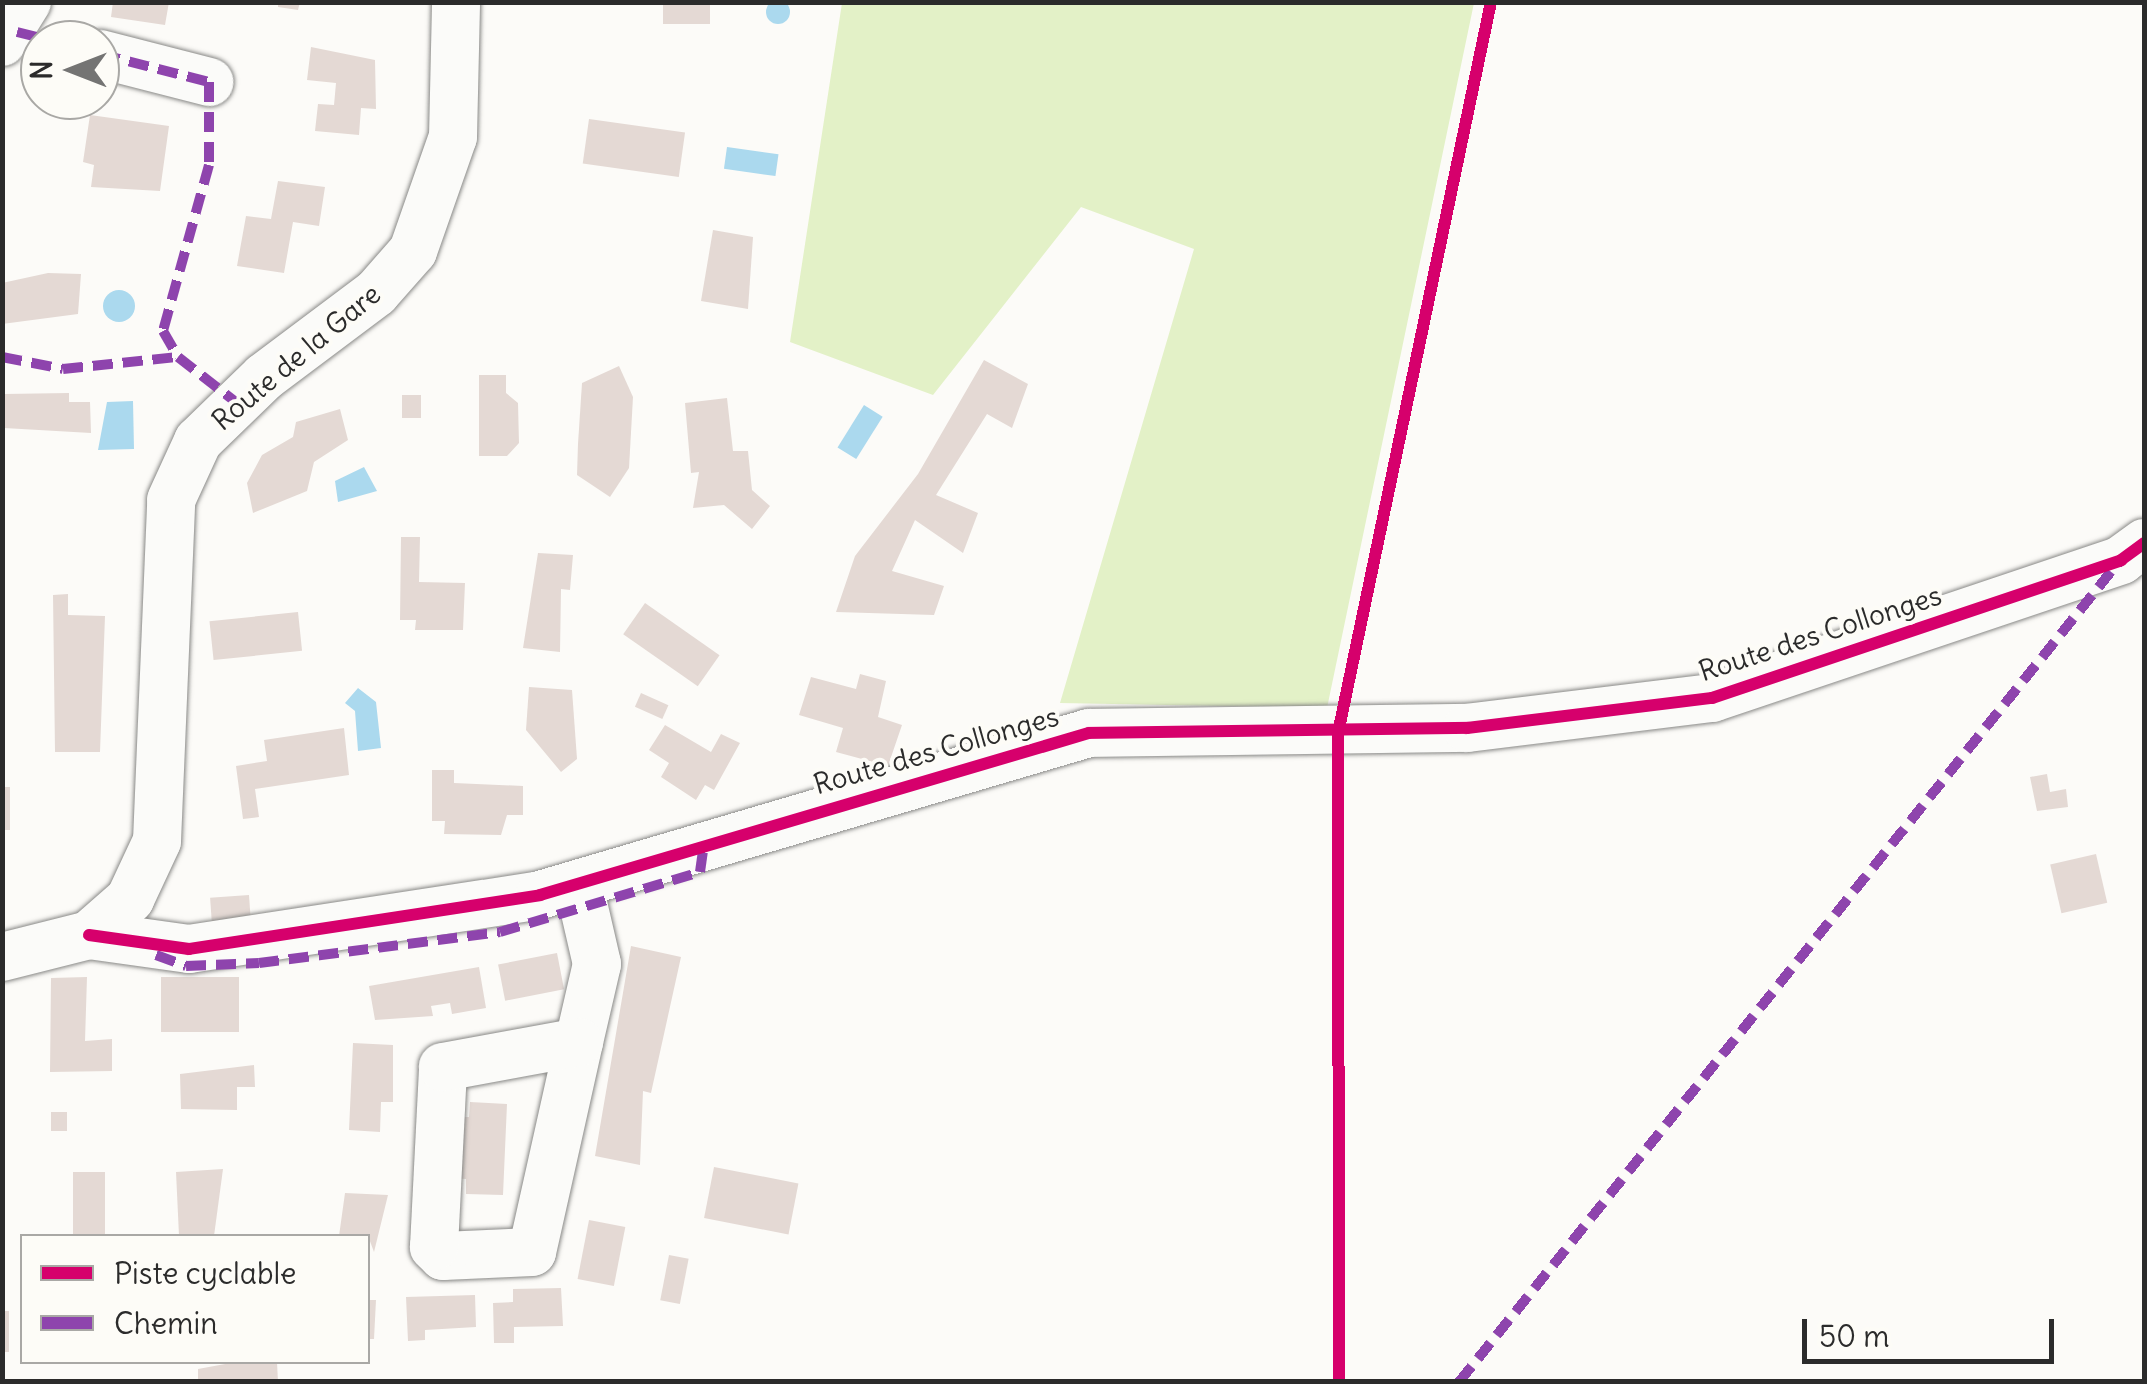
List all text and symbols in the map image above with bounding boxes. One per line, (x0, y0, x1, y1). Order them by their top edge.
north arrow (20, 20, 120, 120)
text: N (24, 60, 60, 80)
street label: Route de la Gare (205, 277, 387, 437)
street label: Route des Collonges (1694, 578, 1946, 688)
street label: Route des Collonges (810, 699, 1062, 801)
legend (20, 1234, 370, 1364)
text: Piste cyclable (114, 1254, 296, 1292)
scale bar (1807, 1299, 2060, 1361)
text: Chemin (114, 1304, 218, 1342)
text: 50 m (1819, 1317, 1889, 1355)

